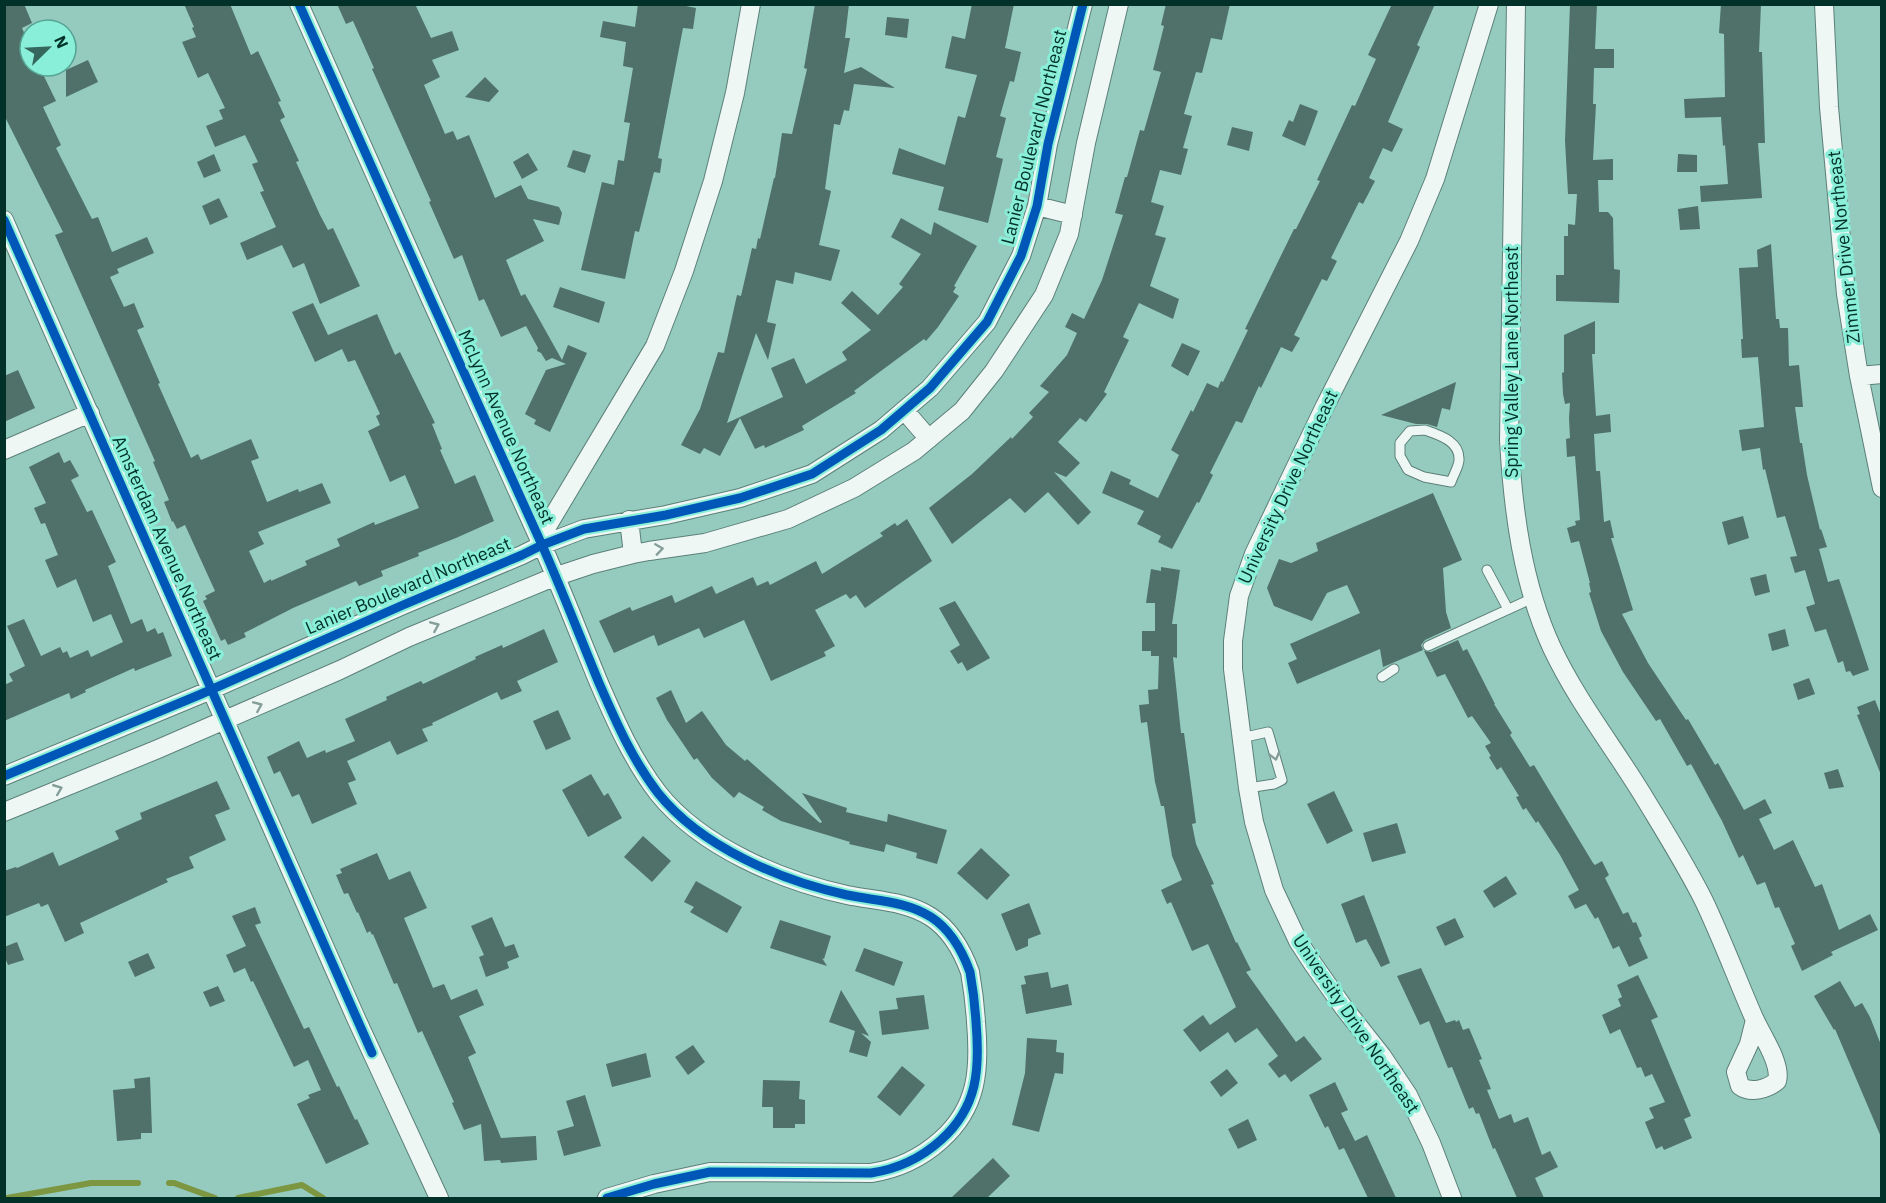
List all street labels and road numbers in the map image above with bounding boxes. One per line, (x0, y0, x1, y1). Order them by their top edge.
street label: Lanier Boulevard Northeast (996, 27, 1071, 247)
street label: Zimmer Drive Northeast (1822, 150, 1865, 345)
street label: Spring Valley Lane Northeast (1500, 246, 1523, 478)
street label: McLynn Avenue Northeast (453, 326, 560, 528)
street label: University Drive Northeast (1232, 386, 1343, 587)
street label: Amsterdam Avenue Northeast (107, 432, 227, 664)
street label: Lanier Boulevard Northeast (302, 532, 514, 639)
street label: University Drive Northeast (1288, 930, 1425, 1118)

